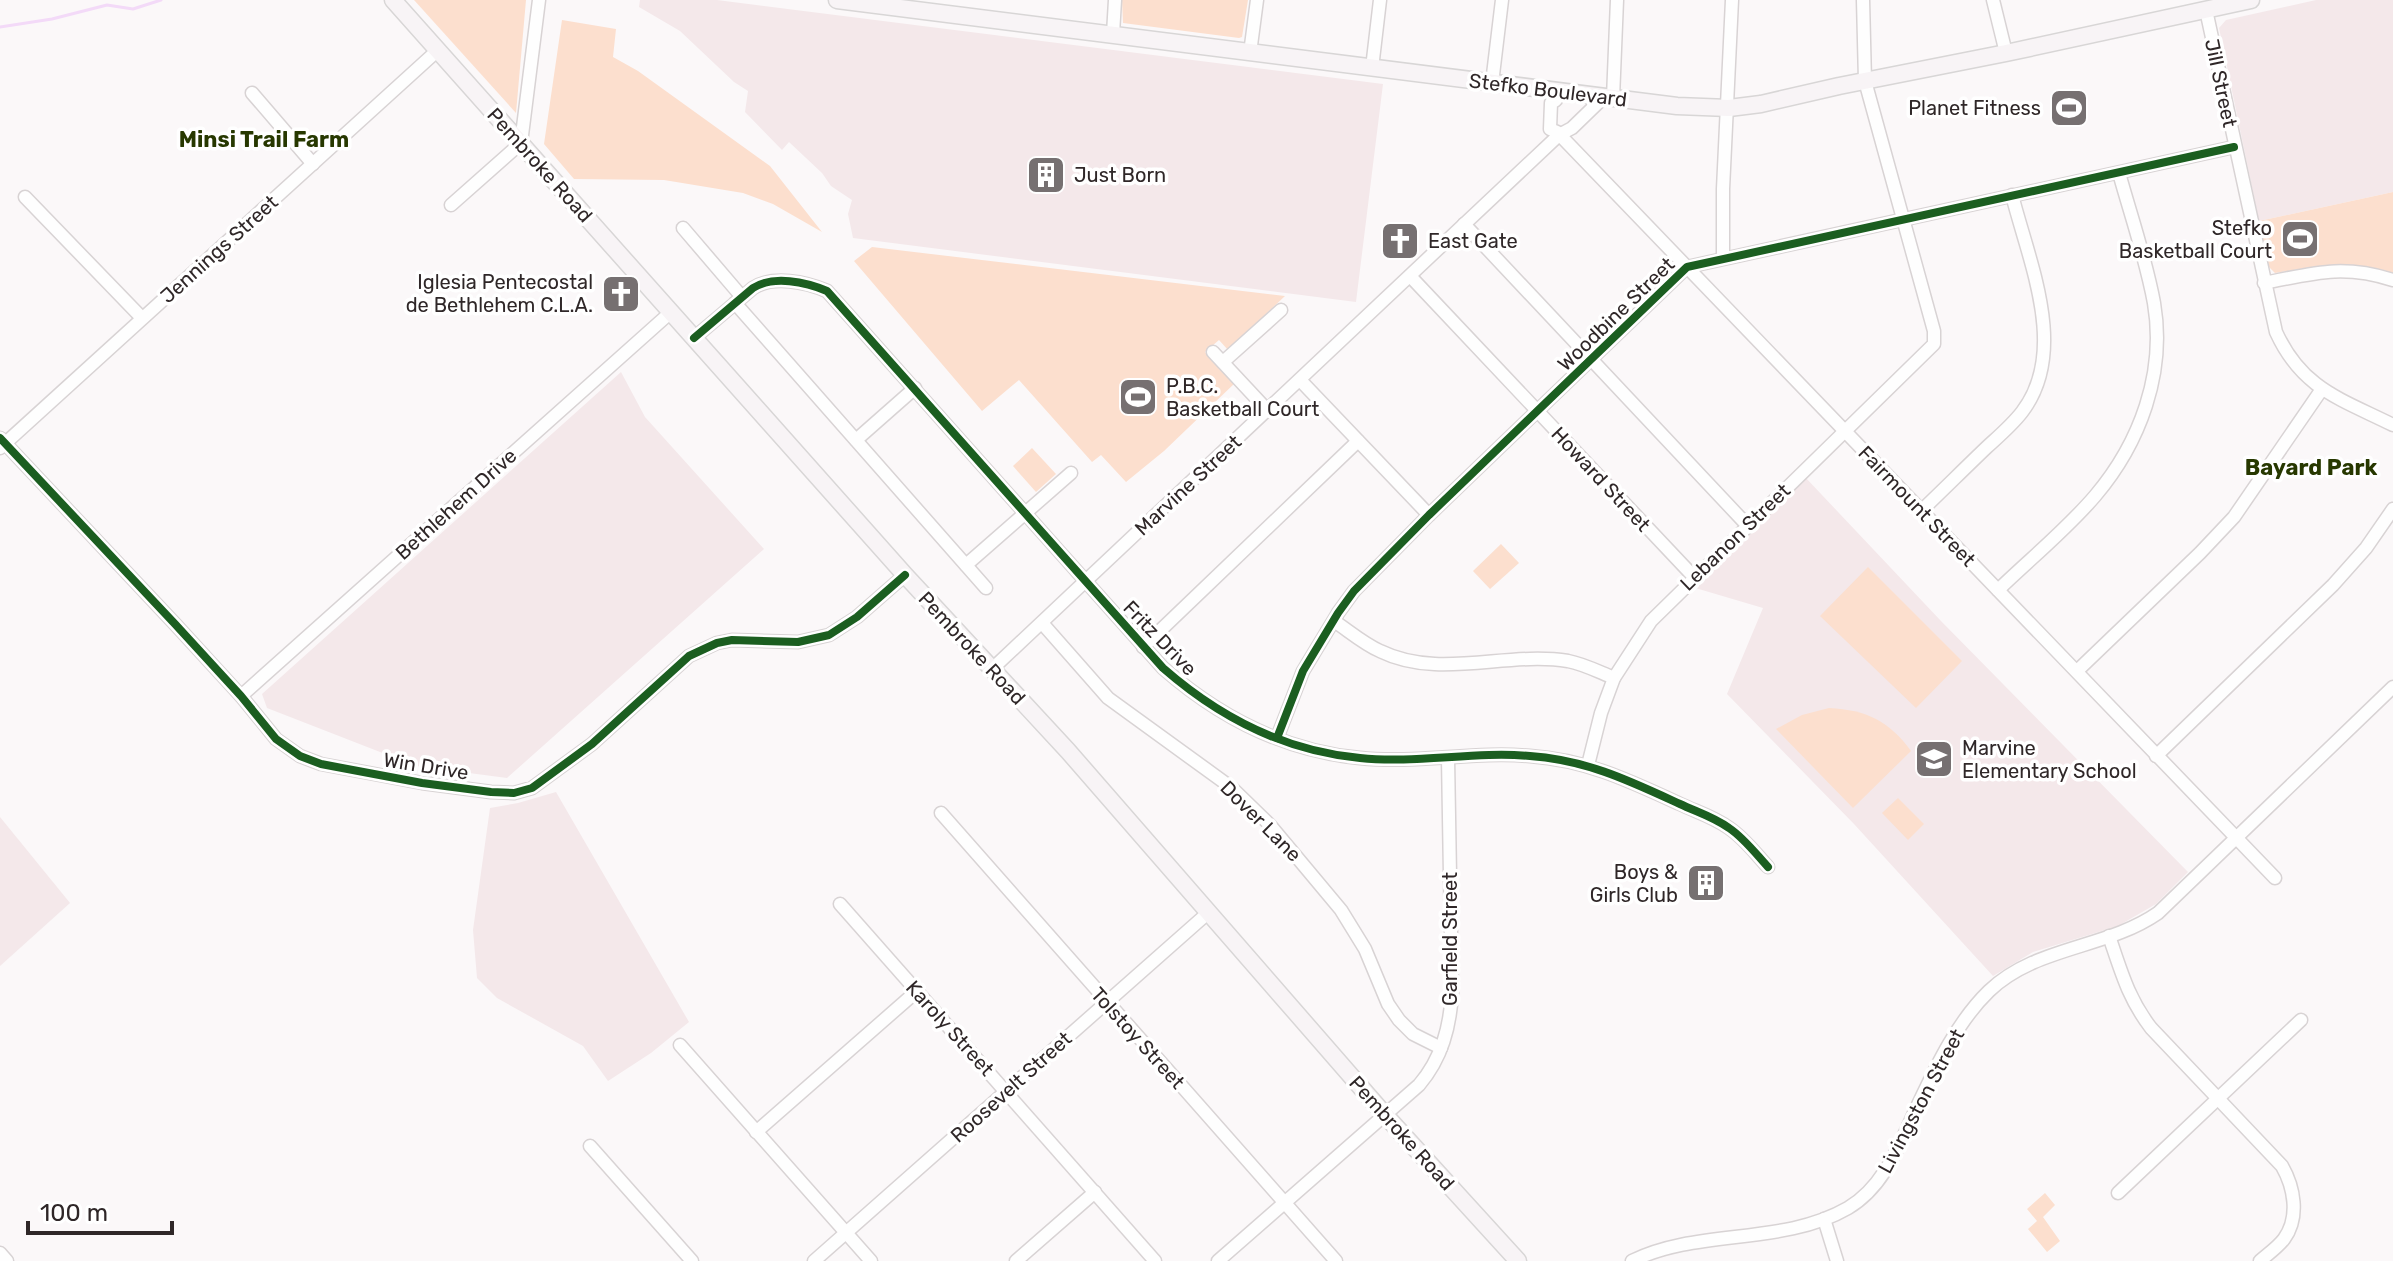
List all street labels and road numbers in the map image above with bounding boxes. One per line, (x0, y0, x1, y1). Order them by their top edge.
street label: Jill Street (2200, 37, 2242, 130)
street label: Stefko Boulevard (1468, 68, 1628, 112)
street label: Pembroke Road (482, 103, 598, 227)
street label: Jennings Street (155, 190, 283, 308)
street label: Woodbine Street (1553, 252, 1680, 376)
street label: Howard Street (1546, 422, 1656, 536)
street label: Marvine Street (1130, 430, 1246, 540)
street label: Fairmount Street (1853, 441, 1981, 571)
street label: Bethlehem Drive (390, 443, 522, 565)
street label: Lebanon Street (1675, 478, 1795, 596)
street label: Pembroke Road (914, 587, 1030, 709)
street label: Fritz Drive (1118, 596, 1202, 680)
street label: Win Drive (382, 747, 470, 785)
street label: Dover Lane (1216, 776, 1306, 866)
street label: Garfield Street (1438, 872, 1462, 1006)
street label: Karoly Street (901, 975, 999, 1081)
street label: Tolstoy Street (1086, 982, 1190, 1094)
street label: Livingston Street (1873, 1024, 1969, 1177)
street label: Roosevelt Street (946, 1026, 1076, 1148)
street label: Pembroke Road (1344, 1071, 1460, 1195)

